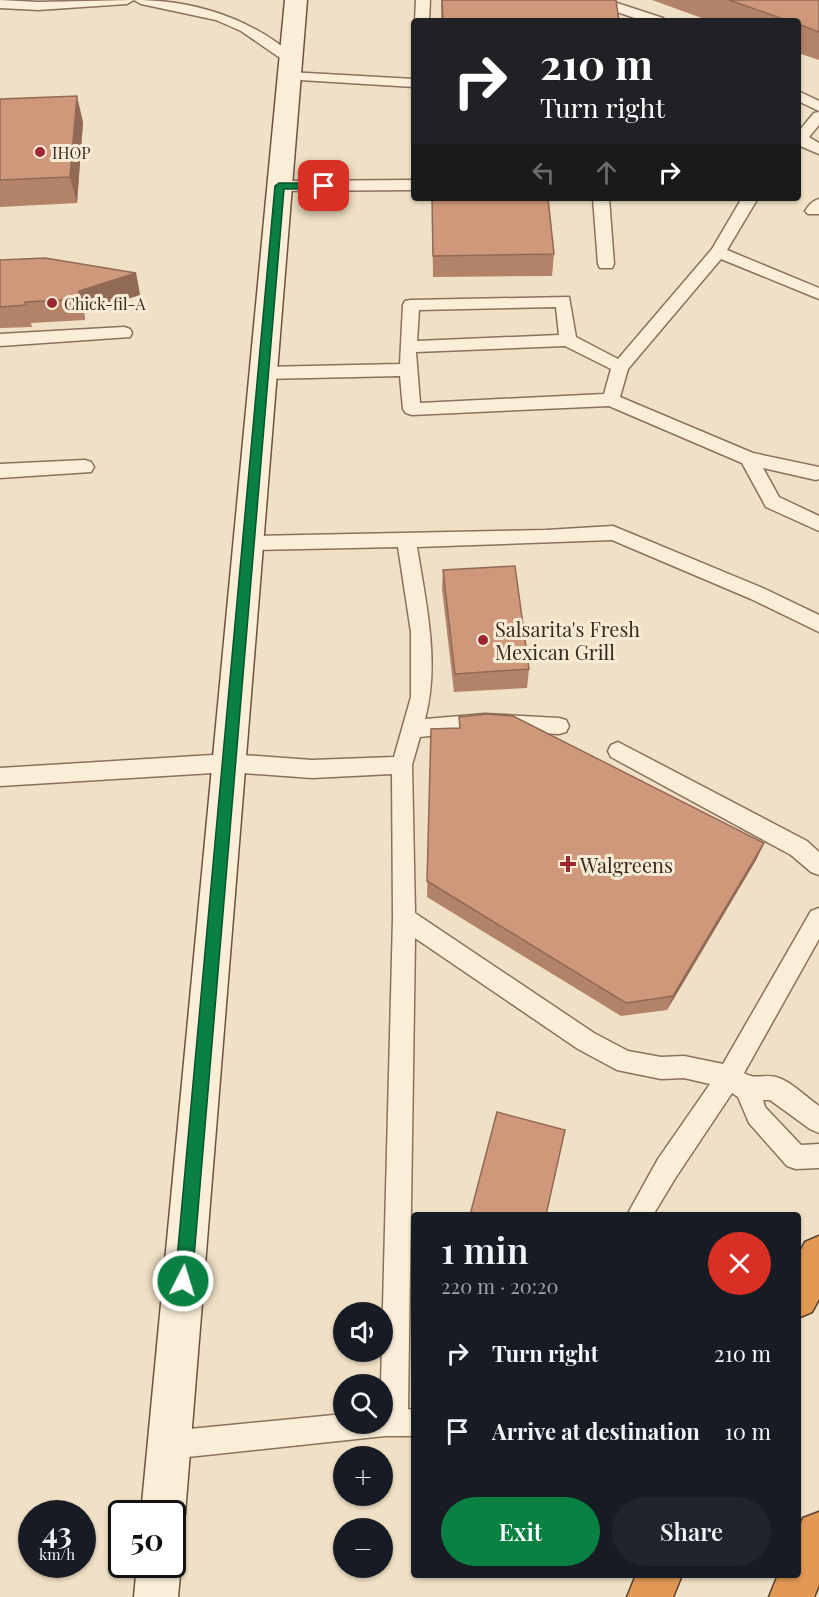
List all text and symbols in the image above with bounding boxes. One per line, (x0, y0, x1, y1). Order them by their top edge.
text: 210 m (540, 35, 653, 91)
icon: right (441, 42, 519, 120)
text: Turn right (540, 89, 665, 125)
place label: IHOP (52, 142, 91, 163)
marker: IHOP (33, 145, 47, 159)
icon: left (527, 156, 560, 189)
icon: ahead (590, 156, 623, 189)
icon: right (653, 156, 686, 189)
pin (298, 160, 349, 211)
icon: arrive (307, 169, 340, 202)
place label: Chick-fil-A (64, 293, 146, 314)
marker: Chick-fil-A (45, 296, 59, 310)
place label: Salsarita's Fresh Mexican Grill (495, 615, 640, 665)
marker: Salsarita's Fresh Mexican Grill (476, 633, 490, 647)
place label: Walgreens (579, 851, 673, 878)
marker: Walgreens (561, 857, 575, 871)
text: 1 min (441, 1225, 529, 1273)
button: close (708, 1232, 771, 1295)
position arrow (151, 1249, 215, 1313)
text: 220 m · 20:20 (441, 1272, 559, 1299)
map controls (333, 1302, 393, 1578)
button: sound (333, 1302, 393, 1362)
icon: right (441, 1337, 474, 1370)
text: Turn right (492, 1338, 598, 1368)
text: 210 m (714, 1338, 771, 1368)
button: search (333, 1374, 393, 1434)
icon: arrive (441, 1415, 474, 1448)
text: Arrive at destination (492, 1416, 700, 1446)
text: 10 m (725, 1416, 771, 1446)
button: + (333, 1446, 393, 1506)
button: Exit (441, 1497, 600, 1566)
button: Share (612, 1497, 771, 1566)
speed limit sign: 50 (108, 1500, 186, 1578)
text: 43 (42, 1512, 72, 1552)
button: − (333, 1518, 393, 1578)
text: km/h (39, 1544, 75, 1564)

